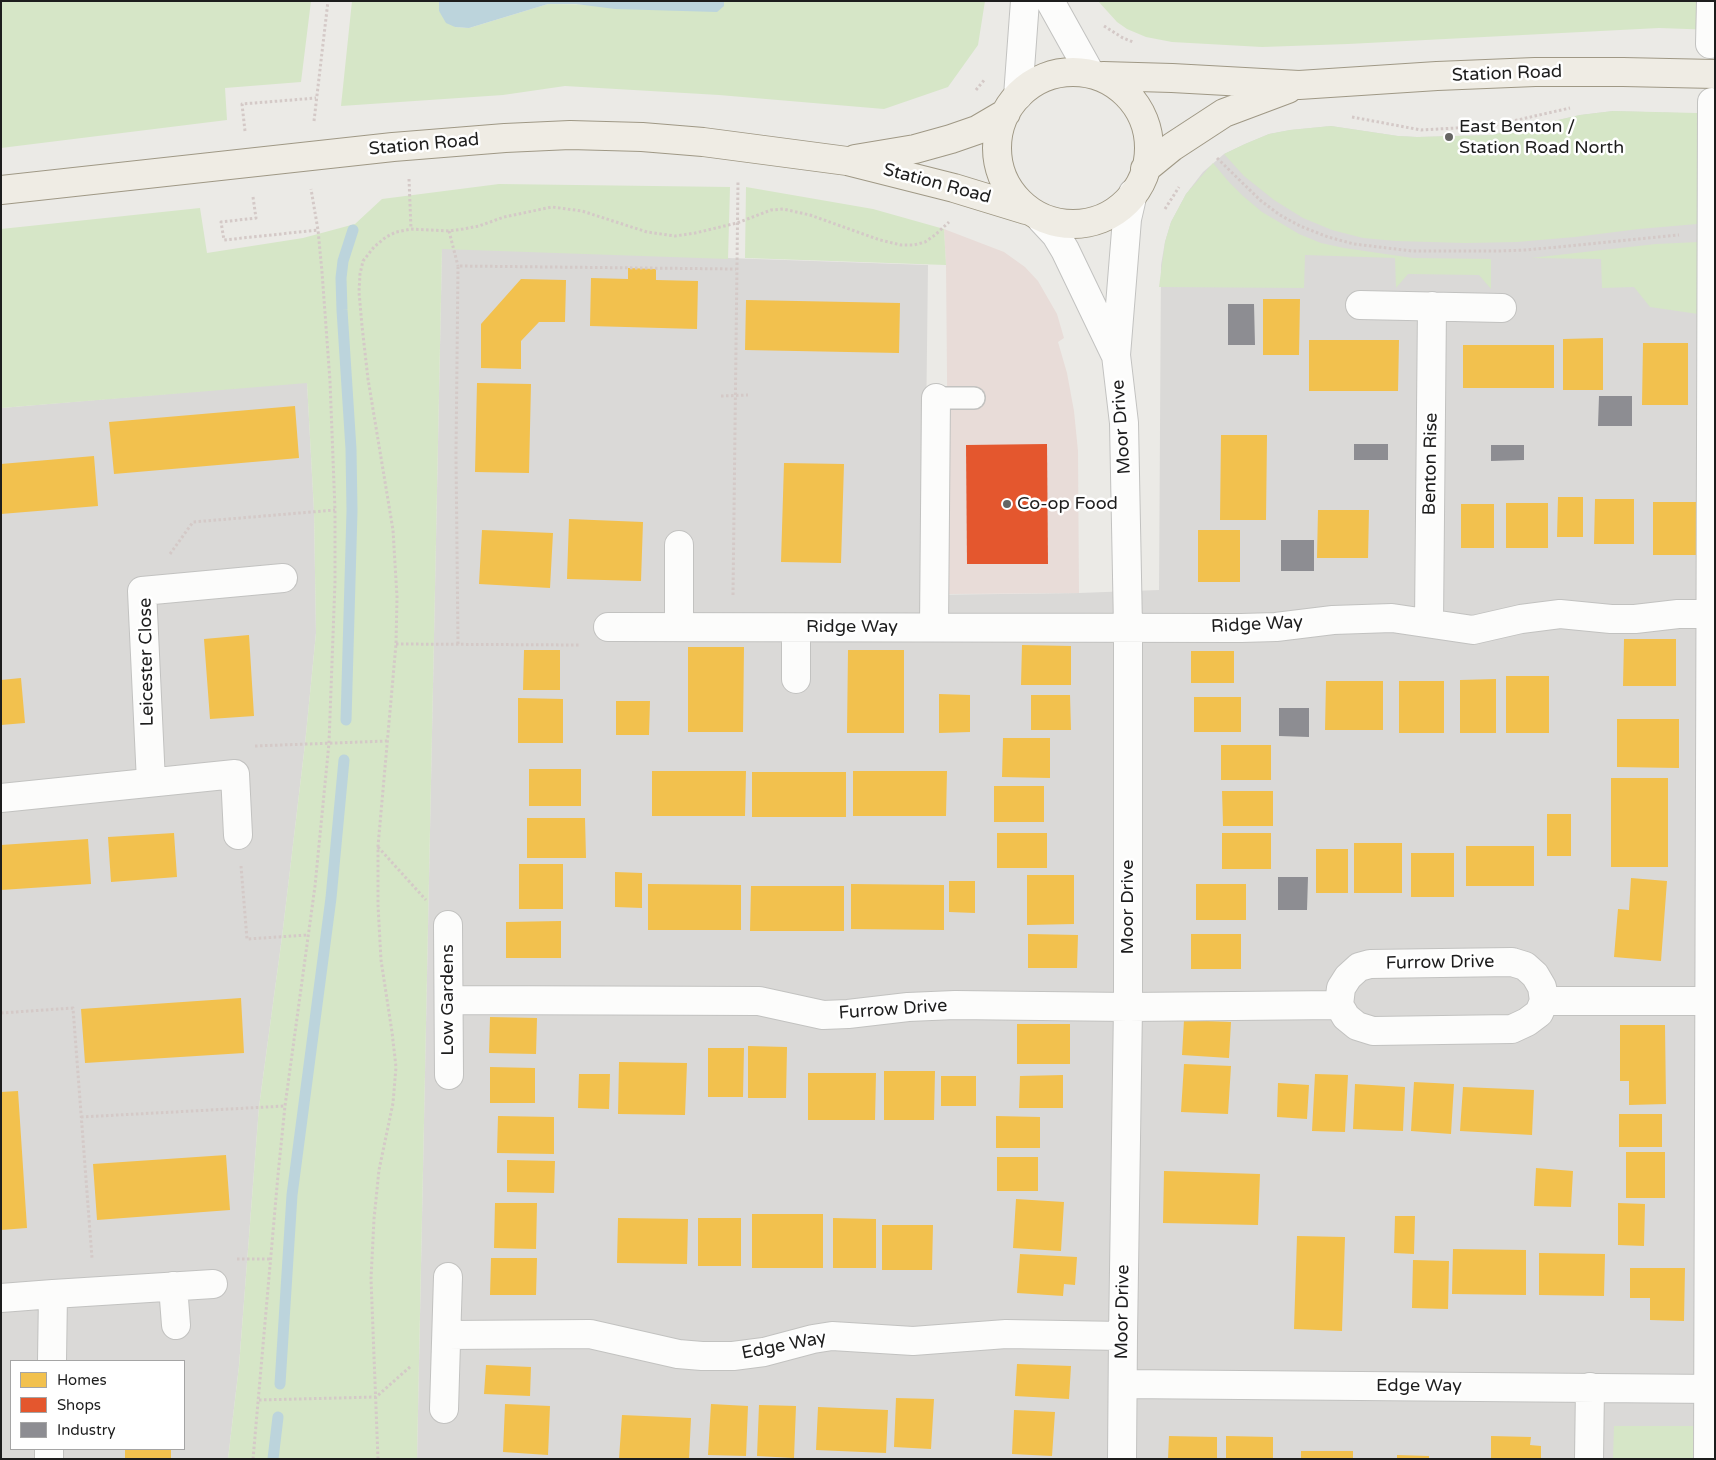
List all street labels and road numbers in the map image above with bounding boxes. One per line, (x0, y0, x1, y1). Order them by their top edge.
street label: Station Road (1451, 61, 1563, 87)
street label: Station Road (368, 129, 480, 161)
street label: Station Road (881, 159, 993, 209)
street label: Moor Drive (1108, 379, 1136, 475)
street label: Benton Rise (1419, 412, 1443, 516)
street label: Leicester Close (135, 598, 159, 726)
street label: Ridge Way (1211, 612, 1303, 638)
street label: Ridge Way (806, 616, 898, 638)
street label: Moor Drive (1117, 860, 1139, 954)
street label: Low Gardens (437, 944, 459, 1056)
street label: Furrow Drive (1385, 951, 1495, 975)
street label: Furrow Drive (838, 995, 948, 1025)
street label: Moor Drive (1111, 1264, 1135, 1360)
street label: Edge Way (740, 1327, 828, 1365)
street label: Edge Way (1376, 1375, 1462, 1397)

